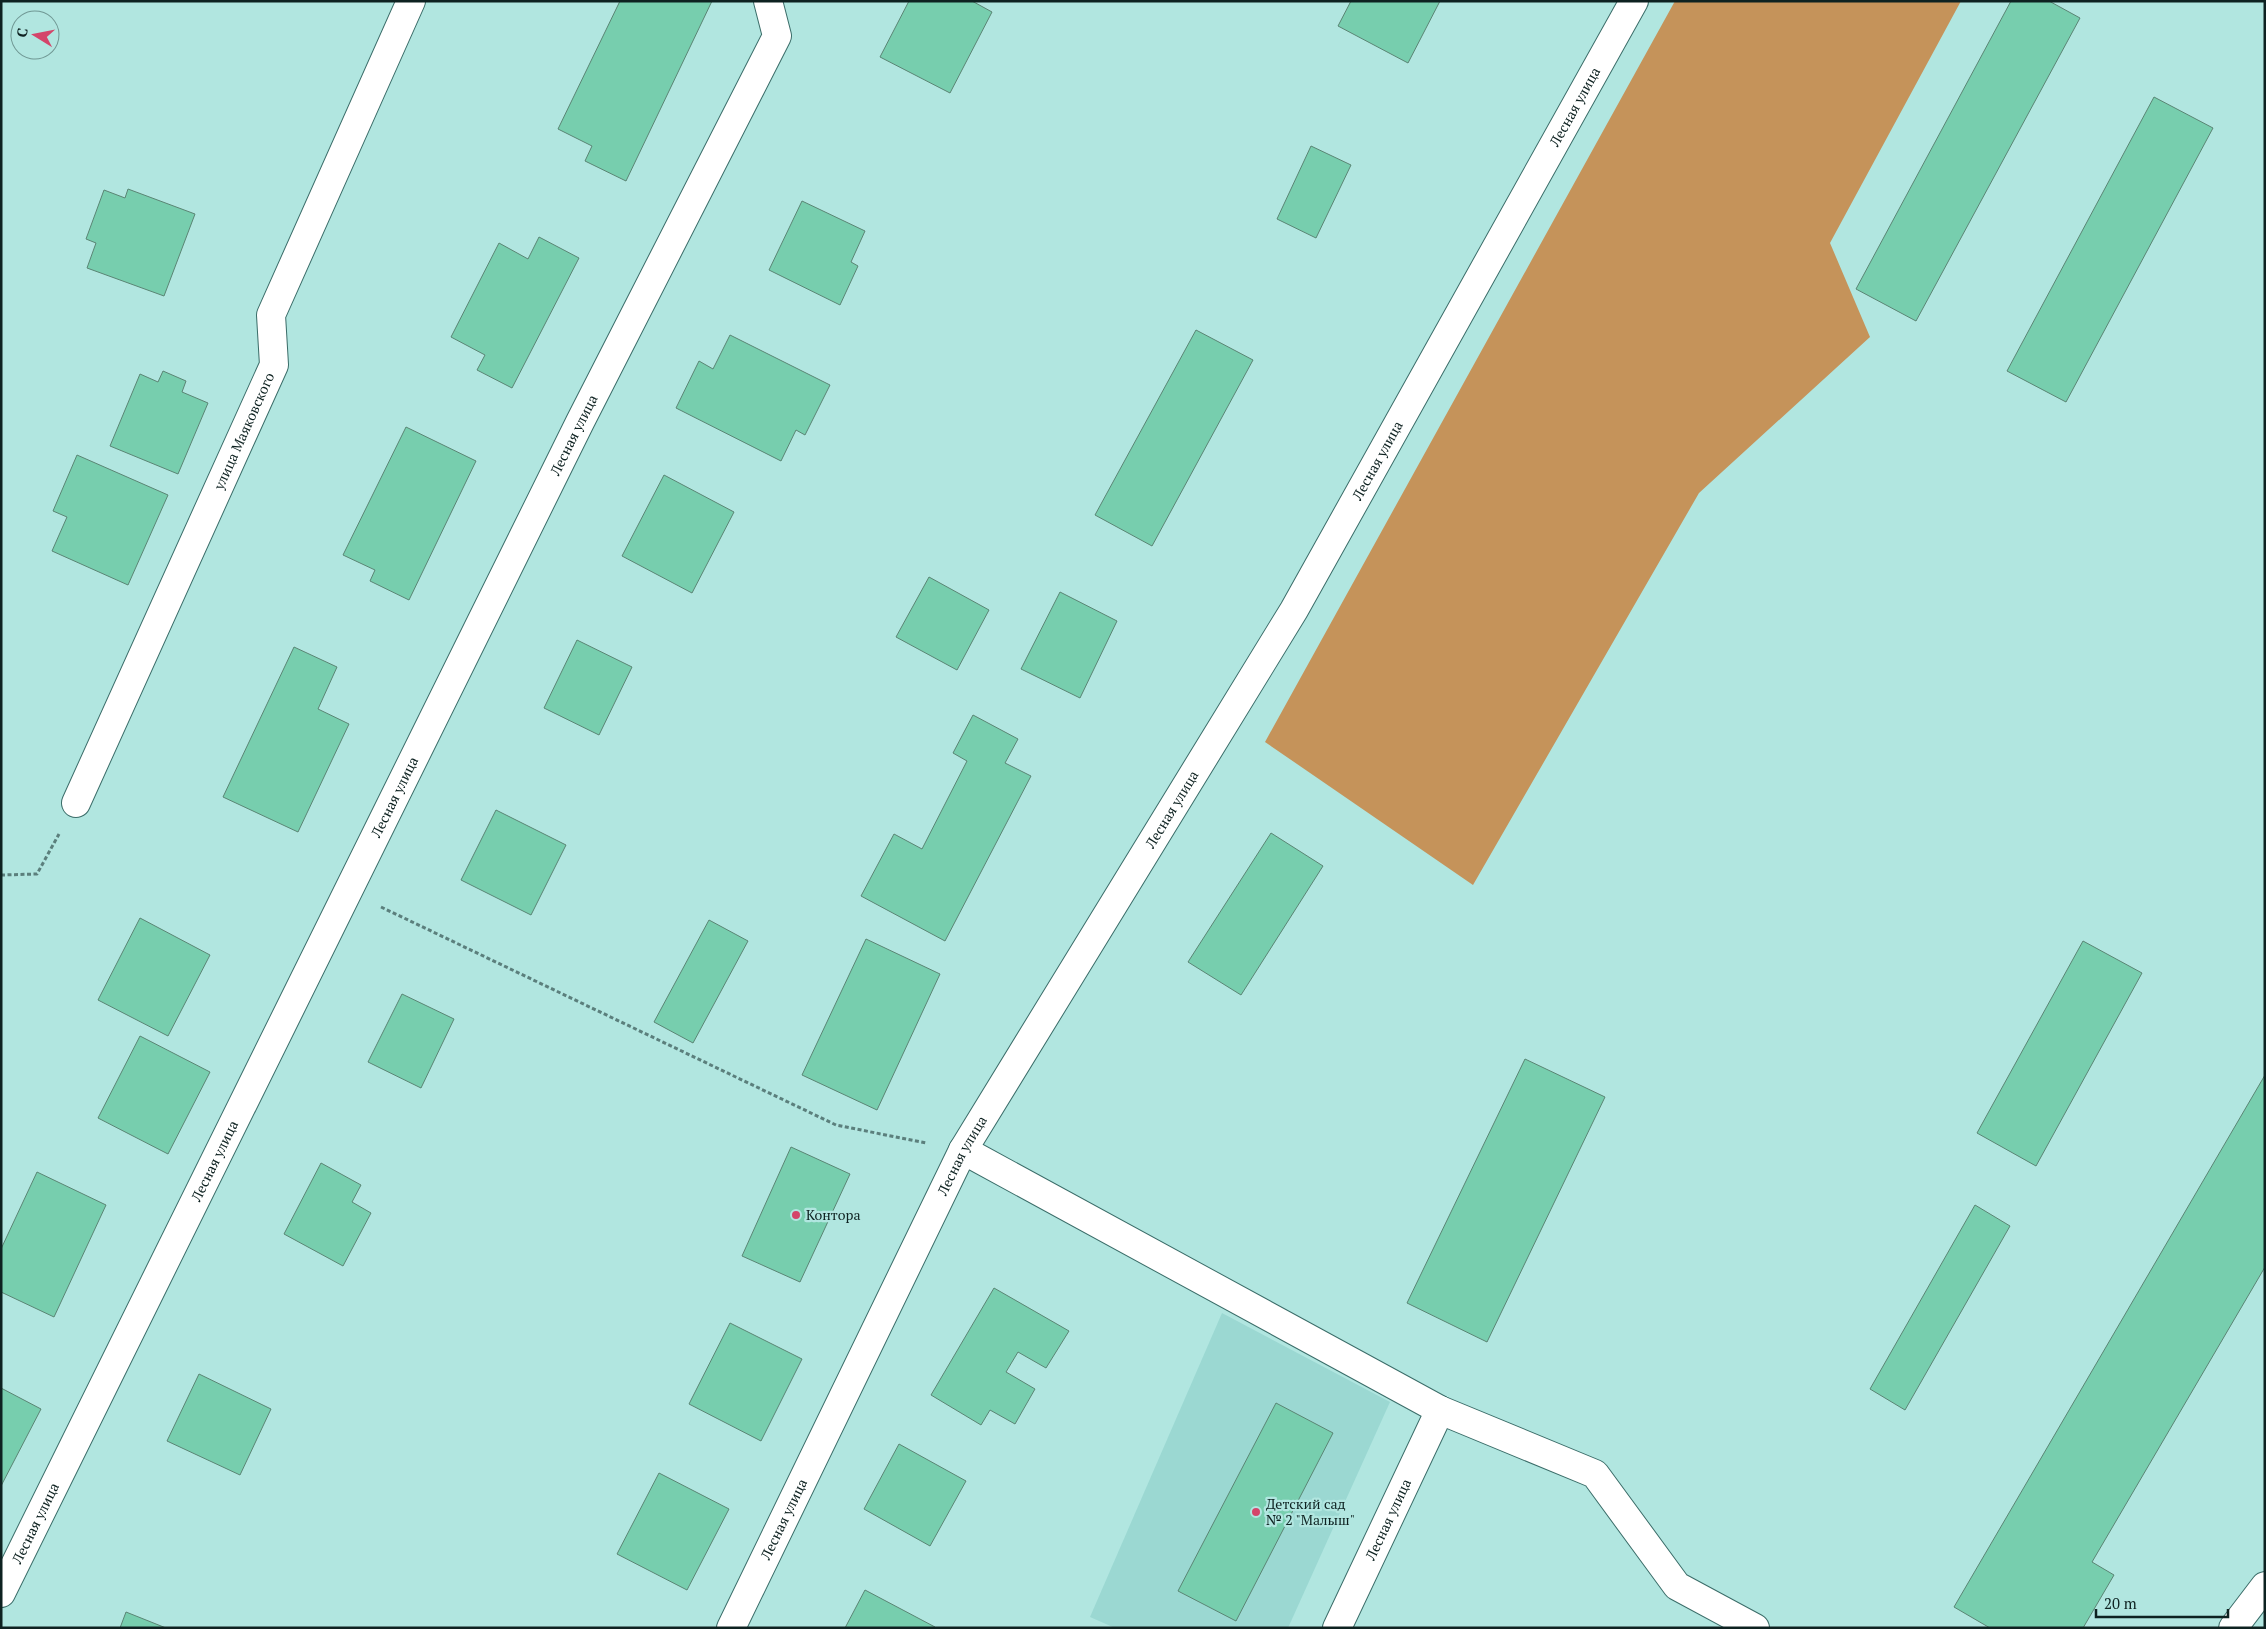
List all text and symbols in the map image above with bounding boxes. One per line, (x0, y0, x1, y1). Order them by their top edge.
north arrow (10, 10, 60, 60)
text: С (12, 27, 32, 39)
street label: Лесная улица (1544, 64, 1604, 150)
street label: улица Маяковского (208, 369, 278, 494)
street label: Лесная улица (545, 391, 601, 479)
street label: Лесная улица (1347, 417, 1407, 504)
street label: Лесная улица (366, 753, 422, 841)
street label: Лесная улица (1140, 767, 1202, 852)
street label: Лесная улица (932, 1112, 991, 1199)
street label: Лесная улица (186, 1117, 242, 1205)
place label: Контора (806, 1205, 861, 1224)
marker: Контора (790, 1209, 802, 1221)
street label: Лесная улица (755, 1475, 811, 1563)
street label: Лесная улица (1360, 1476, 1415, 1564)
street label: Лесная улица (7, 1479, 63, 1567)
place label: Детский сад № 2 "Малыш" (1266, 1494, 1355, 1529)
marker: Детский сад № 2 "Малыш" (1250, 1506, 1262, 1518)
scale bar (2096, 1586, 2228, 1618)
text: 20 m (2104, 1593, 2137, 1613)

